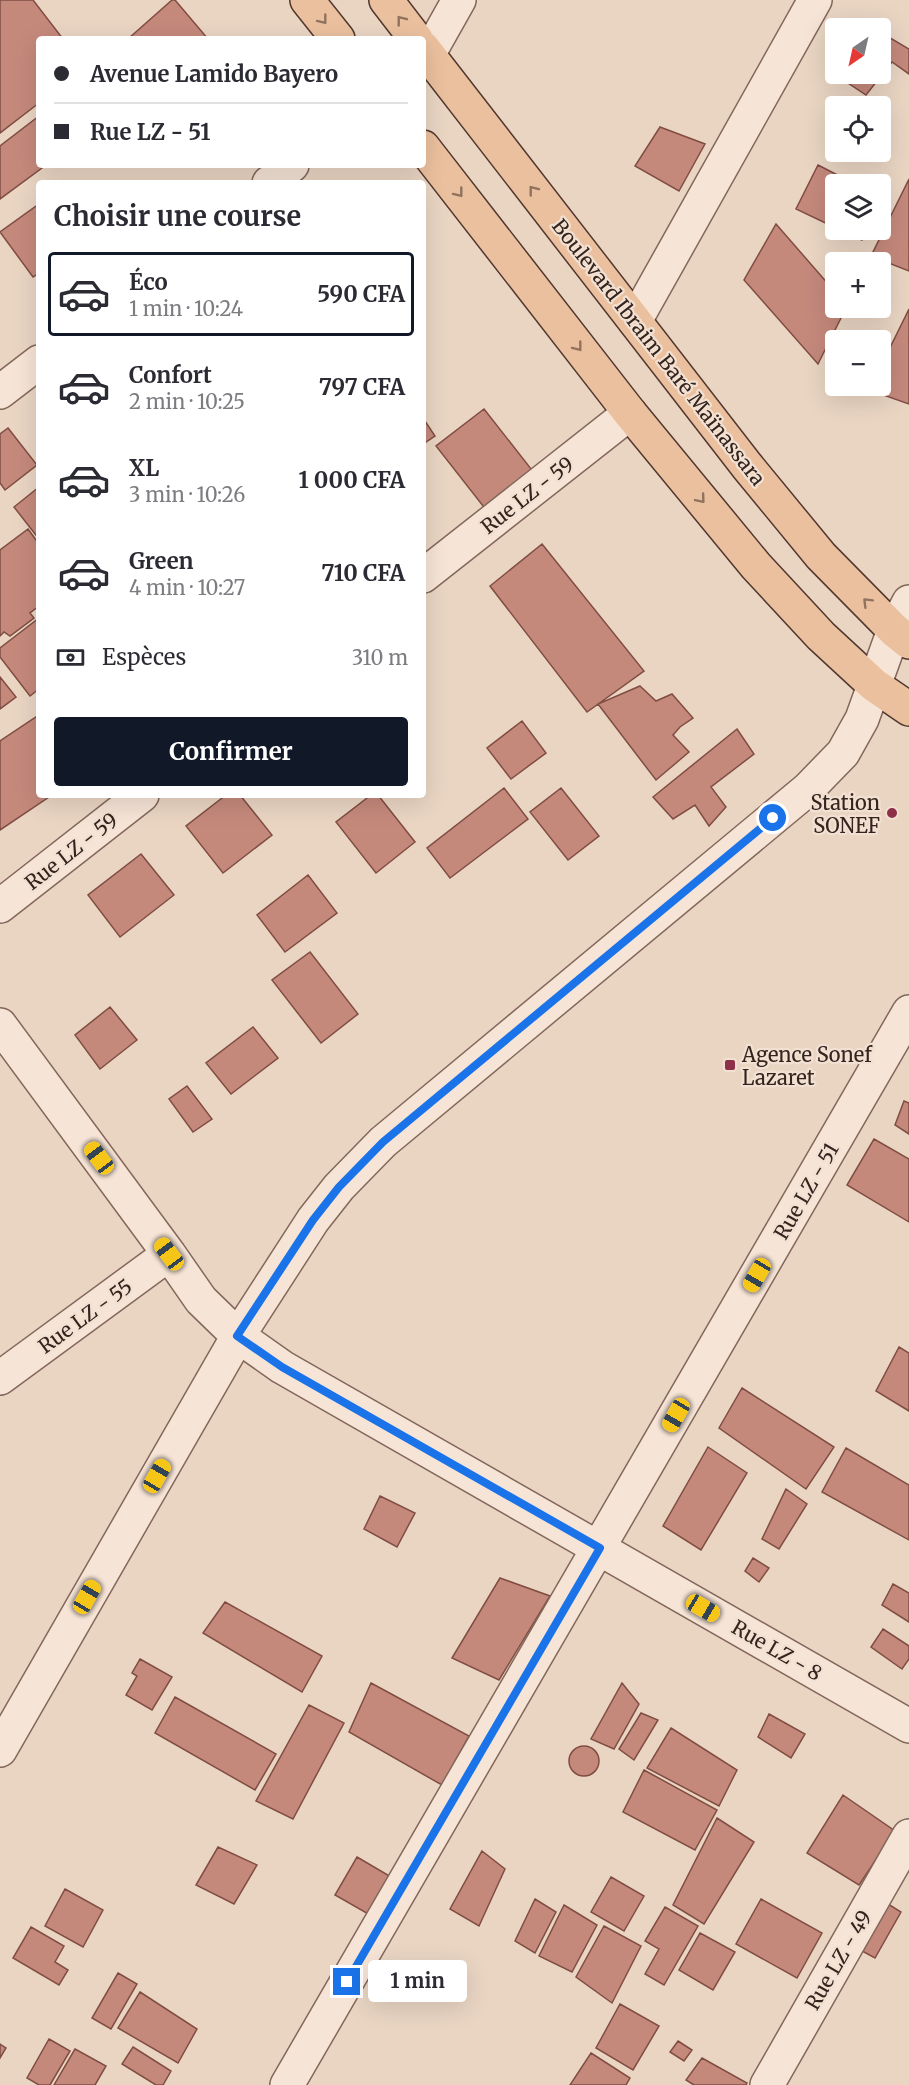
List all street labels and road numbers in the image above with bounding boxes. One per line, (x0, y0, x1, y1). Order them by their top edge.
street label: Boulevard Ibraim Baré Maïnassara (547, 214, 771, 491)
street label: Rue LZ - 59 (476, 451, 578, 539)
street label: Rue LZ - 59 (20, 807, 122, 895)
street label: Rue LZ - 51 (768, 1138, 844, 1244)
street label: Rue LZ - 55 (33, 1274, 137, 1358)
street label: Rue LZ - 8 (728, 1614, 826, 1686)
street label: Rue LZ - 49 (799, 1906, 877, 2014)

